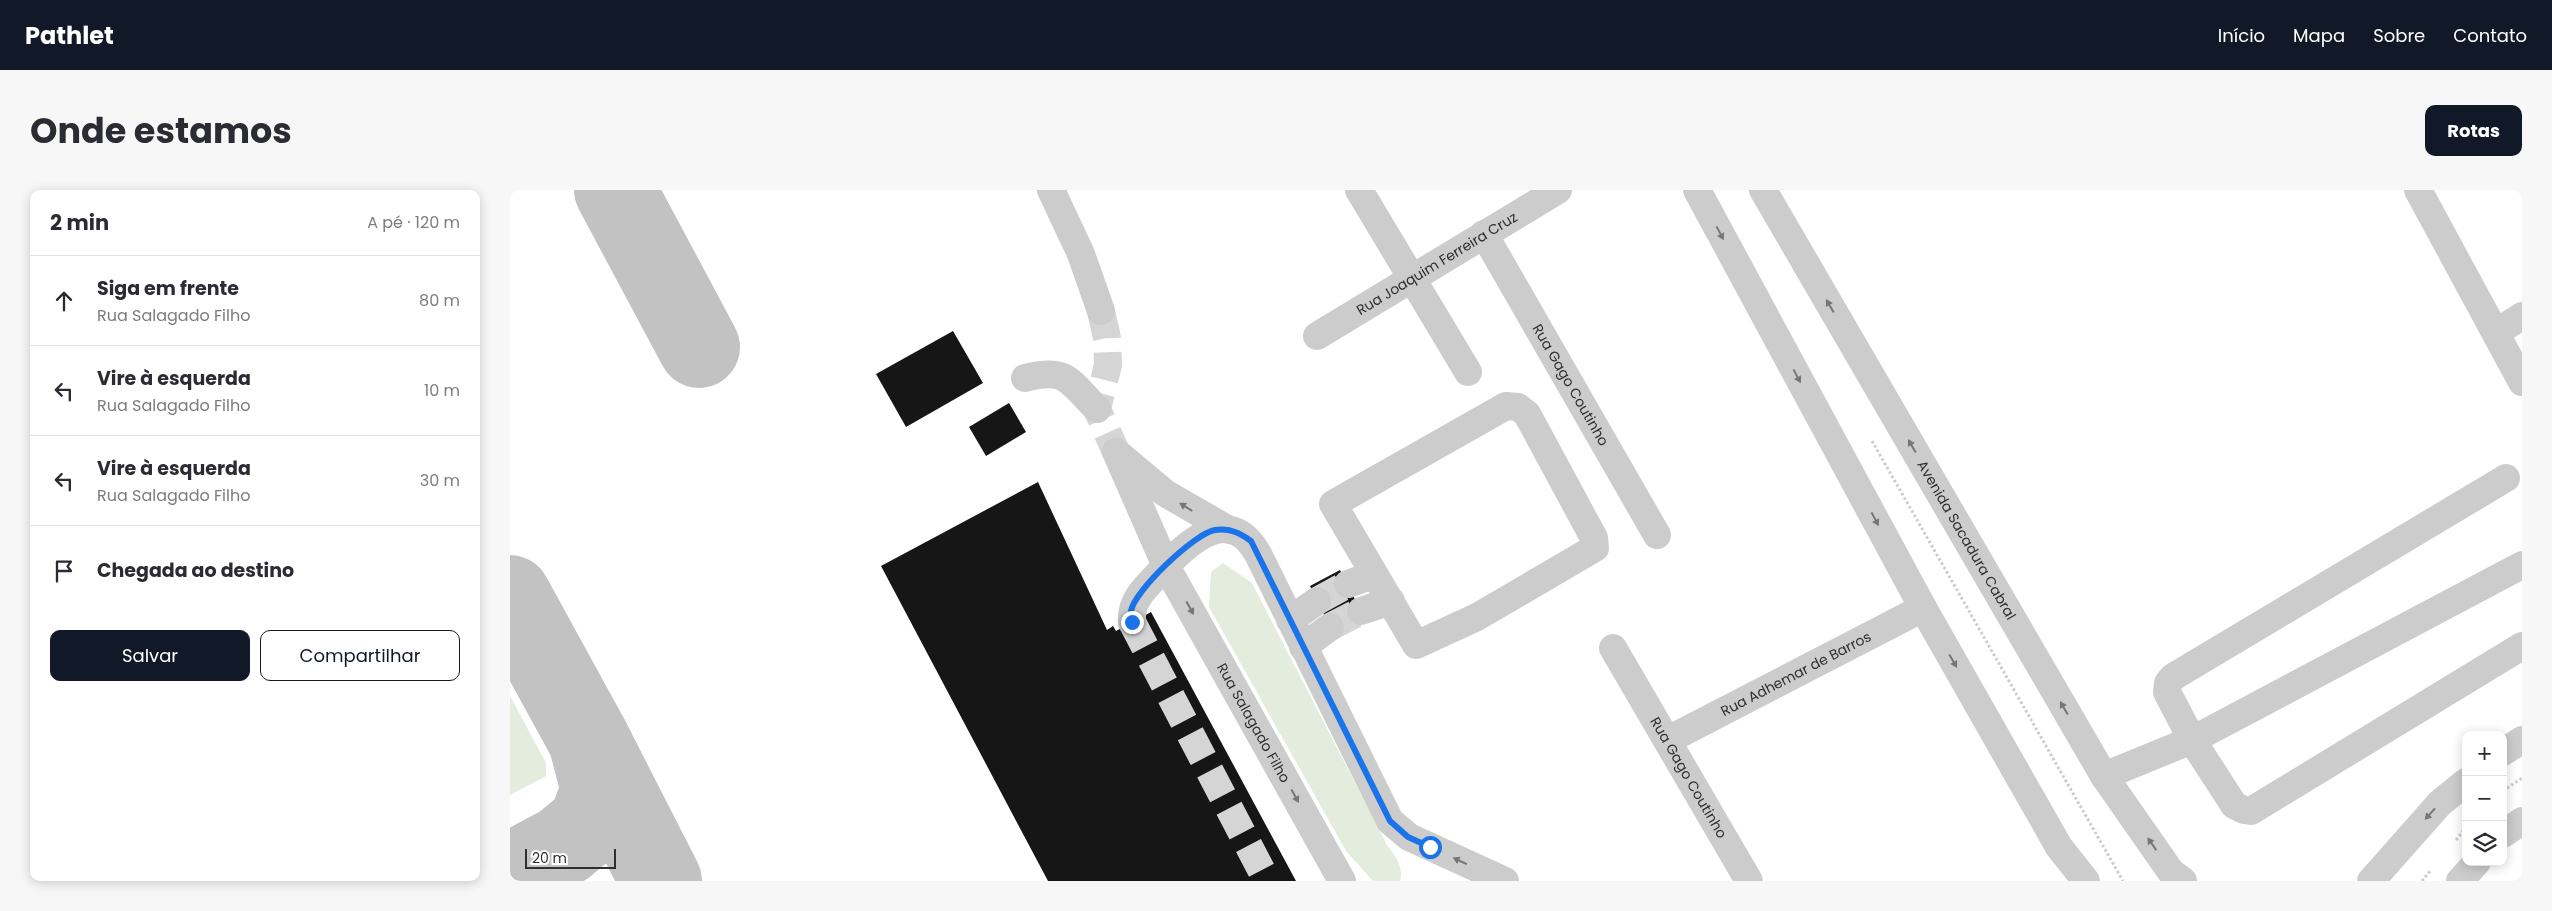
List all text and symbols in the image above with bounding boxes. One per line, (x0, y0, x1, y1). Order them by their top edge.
text: Pathlet (25, 19, 114, 52)
text: Início (2218, 23, 2265, 48)
text: Mapa (2293, 23, 2345, 48)
text: Sobre (2373, 23, 2425, 48)
text: Contato (2453, 23, 2527, 48)
button: Rotas (2425, 105, 2522, 156)
text: Onde estamos (30, 106, 292, 155)
street label: Rua Joaquim Ferreira Cruz (1353, 207, 1521, 320)
text: 2 min (50, 208, 109, 237)
text: A pé · 120 m (367, 211, 460, 234)
one-way arrow (1716, 226, 1724, 240)
text: Siga em frente (97, 275, 239, 302)
icon: ahead (50, 287, 78, 315)
text: 80 m (419, 289, 460, 312)
one-way arrow (1826, 299, 1835, 312)
text: Rua Salagado Filho (97, 304, 250, 327)
street label: Rua Gago Coutinho (1528, 320, 1614, 449)
text: Vire à esquerda (97, 365, 251, 392)
one-way arrow (1793, 369, 1802, 382)
icon: left (50, 377, 78, 405)
text: 10 m (424, 379, 460, 402)
text: Rua Salagado Filho (97, 394, 250, 417)
one-way arrow (1908, 439, 1917, 453)
text: Vire à esquerda (97, 455, 251, 482)
street label: Avenida Sacadura Cabral (1912, 457, 2021, 624)
icon: left (50, 467, 78, 495)
text: 30 m (420, 469, 460, 492)
text: Rua Salagado Filho (97, 484, 250, 507)
one-way arrow (1180, 502, 1193, 511)
one-way arrow (1871, 511, 1879, 526)
icon: arrive (50, 557, 78, 585)
text: Chegada ao destino (97, 557, 294, 584)
one-way arrow (1186, 601, 1194, 615)
route end (1121, 611, 1144, 634)
street label: Rua Adhemar de Barros (1717, 627, 1875, 721)
button: Salvar (50, 630, 250, 681)
button: Compartilhar (260, 630, 460, 681)
one-way arrow (1949, 654, 1958, 668)
street label: Rua Salagado Filho (1212, 659, 1295, 786)
one-way arrow (2060, 701, 2069, 714)
street label: Rua Gago Coutinho (1645, 713, 1732, 842)
map controls (2462, 731, 2507, 866)
button: + (2462, 731, 2507, 776)
button: − (2462, 776, 2507, 821)
one-way arrow (1290, 789, 1299, 802)
one-way arrow (2424, 808, 2435, 821)
button: layers (2462, 821, 2507, 866)
route start (1419, 836, 1442, 859)
one-way arrow (2147, 837, 2157, 851)
scale bar (525, 846, 616, 869)
text: 20 m (532, 848, 567, 868)
one-way arrow (1453, 856, 1467, 864)

